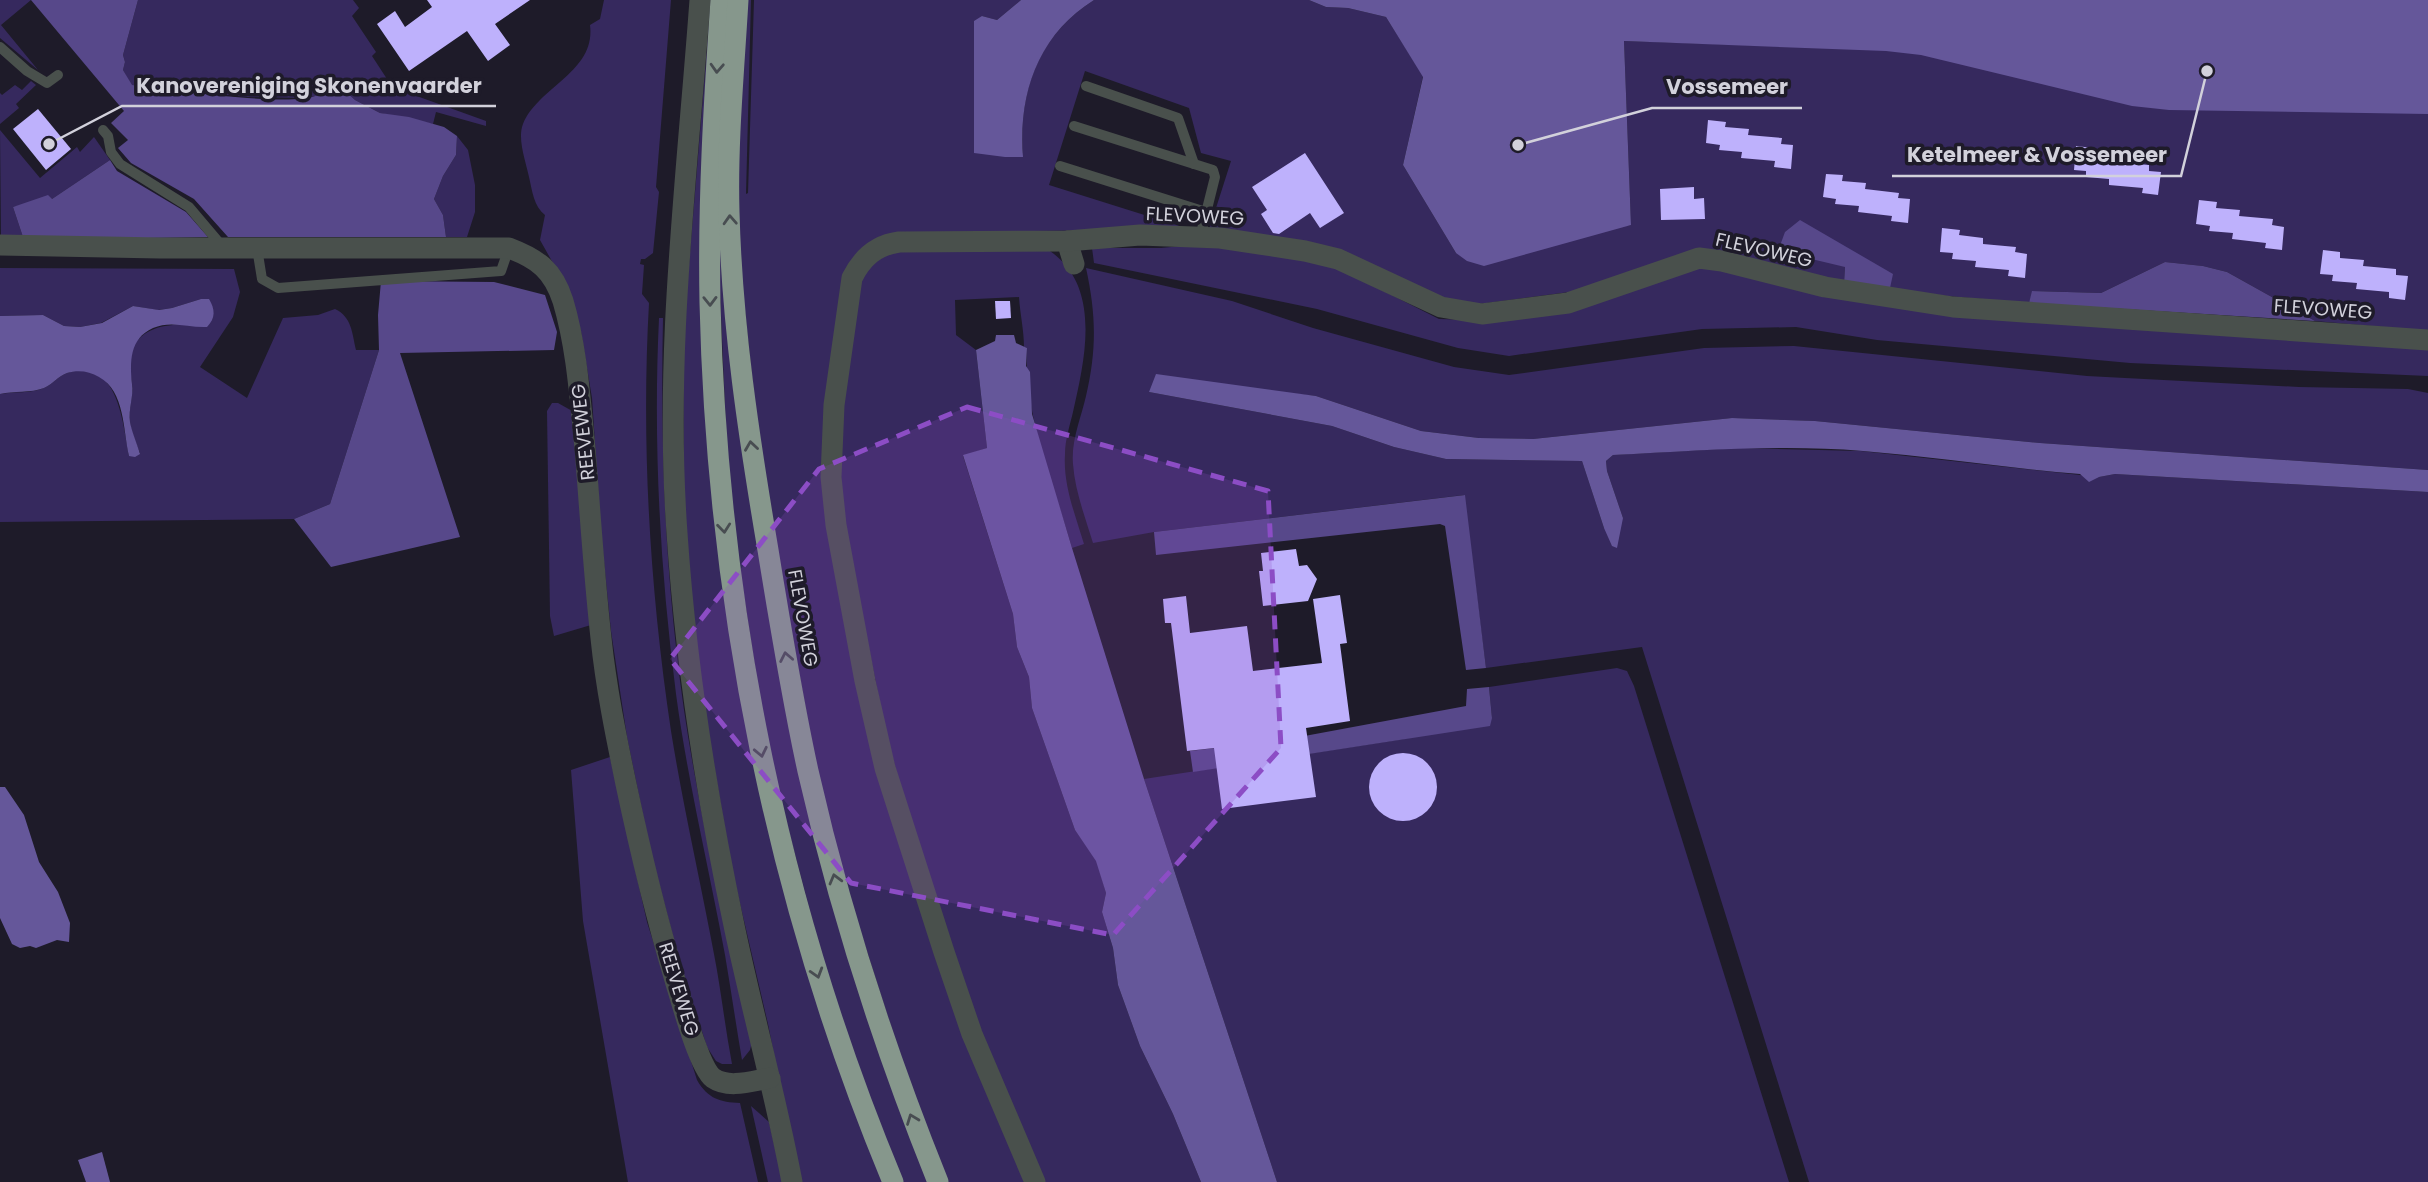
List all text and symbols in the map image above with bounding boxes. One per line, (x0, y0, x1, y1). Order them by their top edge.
one-way arrow (709, 63, 724, 74)
callout: Kanovereniging Skonenvaarder (122, 64, 496, 106)
callout: Vossemeer (1652, 66, 1802, 108)
text: Kanovereniging Skonenvaarder (136, 71, 482, 100)
text: Vossemeer (1666, 72, 1788, 101)
callout: Ketelmeer & Vossemeer (1892, 134, 2181, 176)
text: Ketelmeer & Vossemeer (1907, 140, 2167, 169)
street label: FLEVOWEG (1145, 200, 1245, 232)
one-way arrow (722, 214, 737, 225)
street label: FLEVOWEG (1713, 226, 1815, 274)
street label: FLEVOWEG (2273, 292, 2373, 326)
one-way arrow (702, 296, 718, 307)
street label: REEVEWEG (565, 382, 601, 482)
one-way arrow (744, 441, 759, 452)
one-way arrow (717, 522, 732, 534)
street label: FLEVOWEG (781, 567, 825, 669)
one-way arrow (780, 651, 795, 663)
one-way arrow (753, 746, 767, 758)
one-way arrow (829, 873, 843, 885)
street label: REEVEWEG (652, 939, 706, 1039)
one-way arrow (809, 966, 824, 978)
one-way arrow (907, 1113, 921, 1125)

